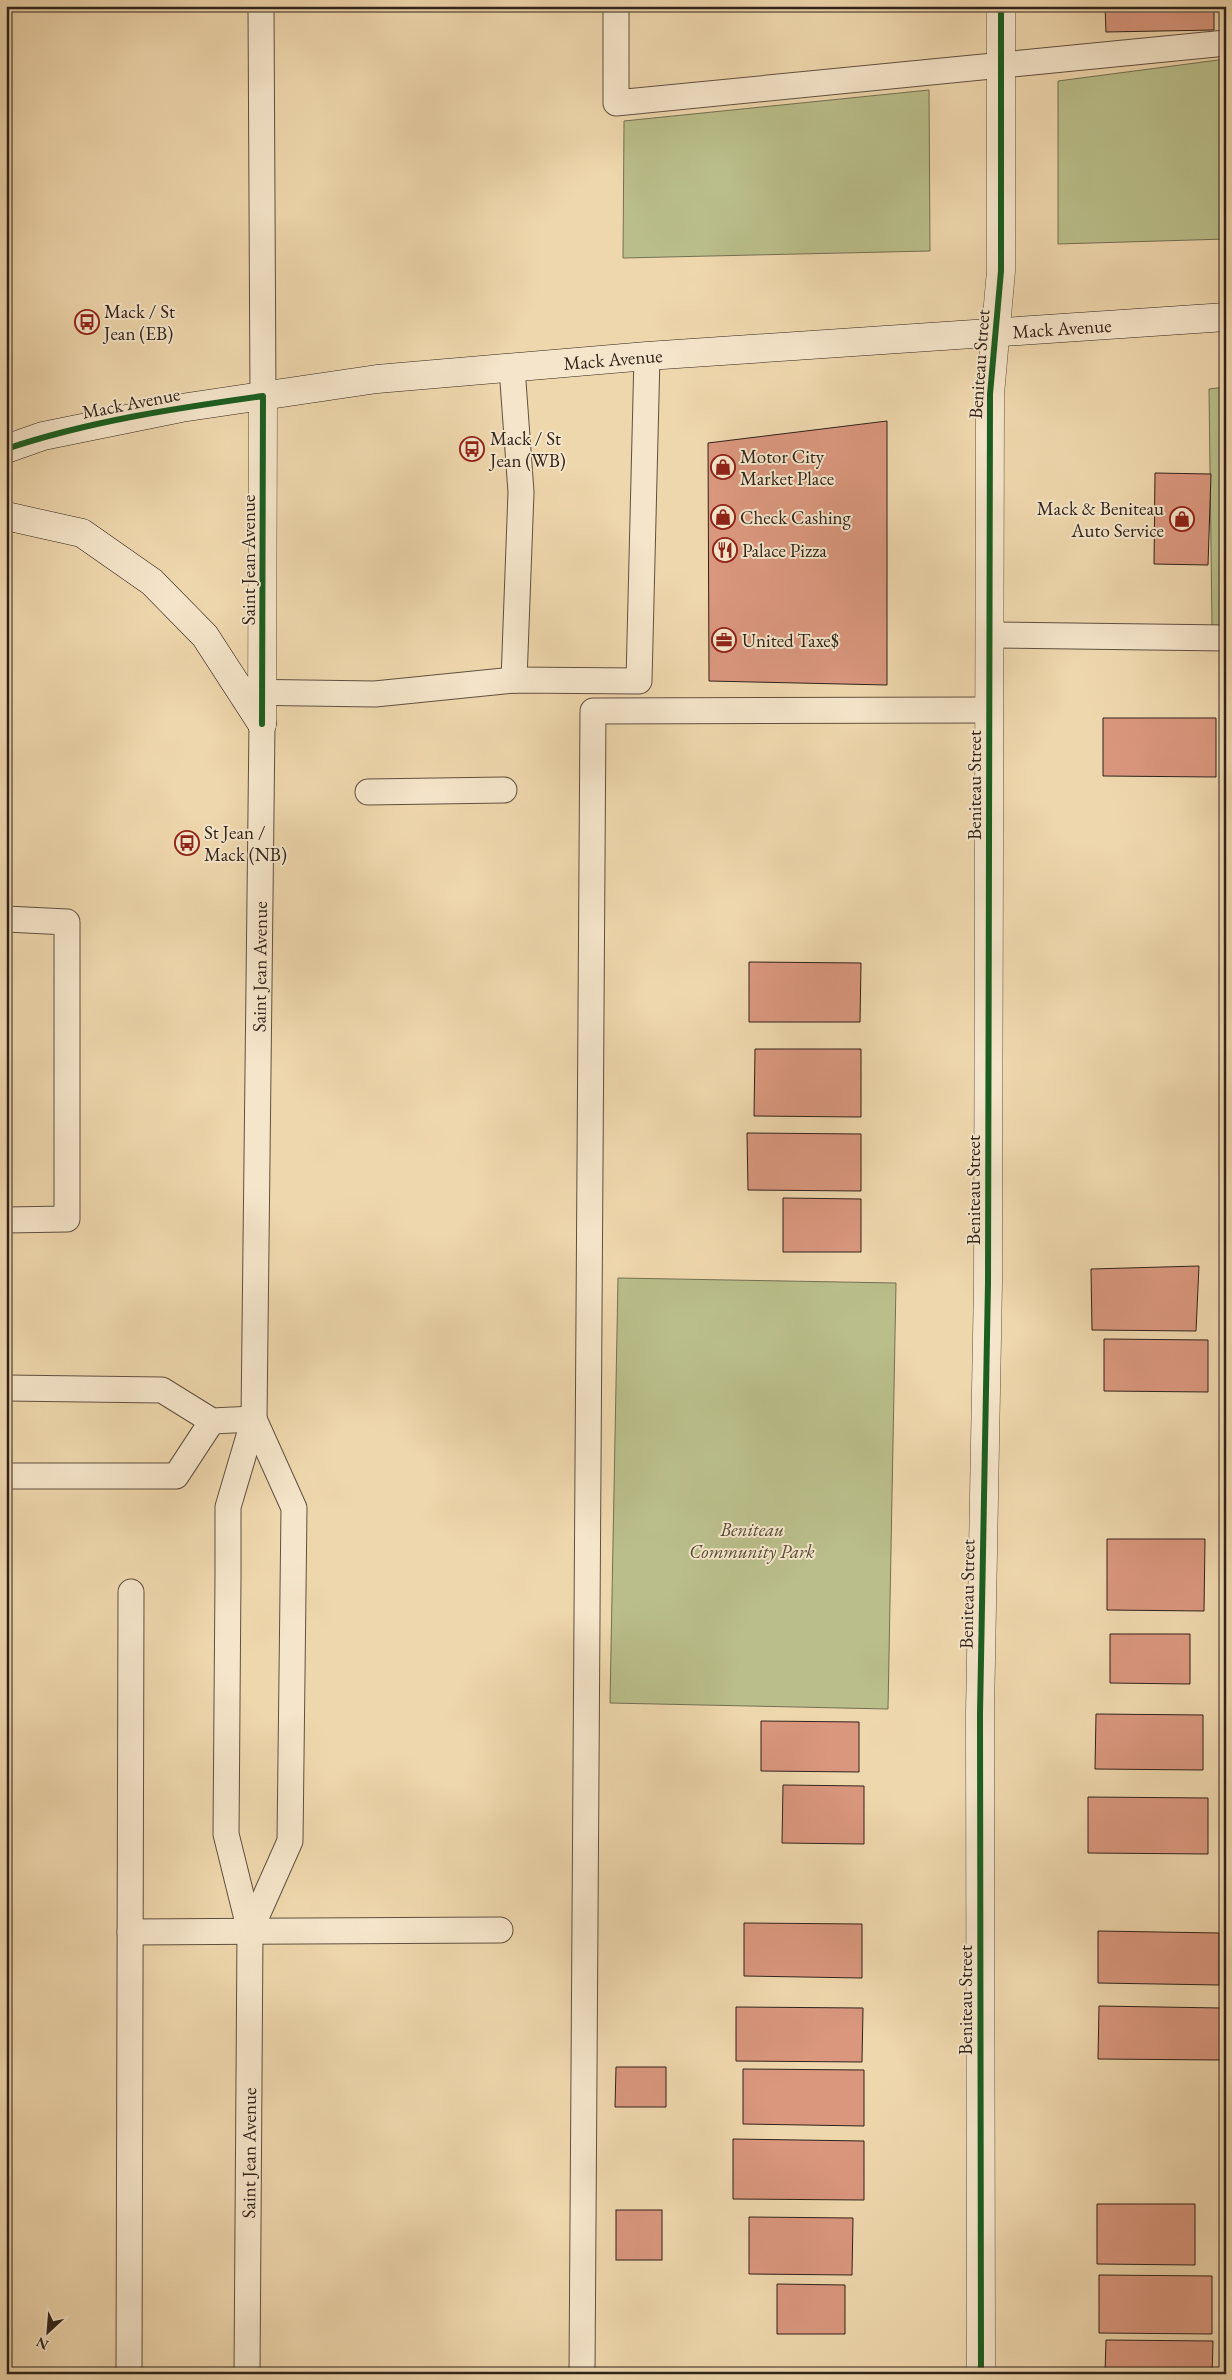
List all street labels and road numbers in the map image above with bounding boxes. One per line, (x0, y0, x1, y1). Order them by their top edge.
street label: Beniteau Street (963, 308, 995, 420)
street label: Mack Avenue (1011, 312, 1112, 344)
street label: Mack Avenue (562, 342, 663, 376)
street label: Mack Avenue (80, 381, 182, 425)
street label: Saint Jean Avenue (236, 495, 261, 625)
street label: Beniteau Street (962, 730, 987, 840)
street label: Saint Jean Avenue (246, 901, 272, 1032)
street label: Beniteau Street (961, 1135, 986, 1245)
street label: Beniteau Street (954, 1539, 980, 1649)
street label: Beniteau Street (953, 1945, 978, 2055)
street label: Saint Jean Avenue (236, 2087, 261, 2219)

